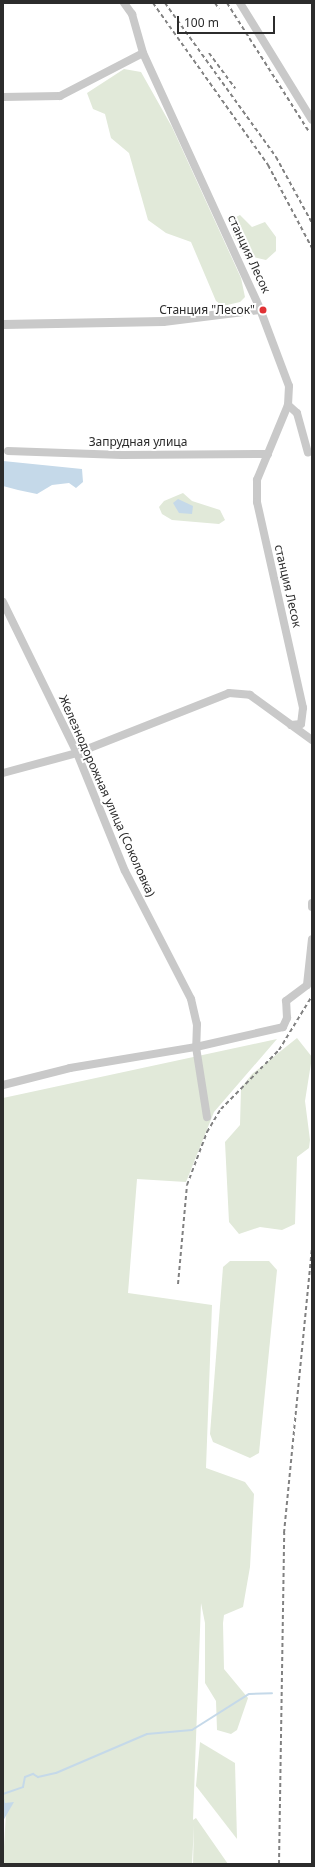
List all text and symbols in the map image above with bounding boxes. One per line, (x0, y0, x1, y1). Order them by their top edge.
scale bar (179, 8, 277, 34)
text: 100 m (184, 14, 219, 31)
street label: станция Лесок (225, 213, 273, 295)
place label: Станция "Лесок" (159, 303, 255, 317)
marker: Станция "Лесок" (258, 305, 268, 315)
street label: Запрудная улица (89, 435, 187, 449)
street label: станция Лесок (271, 543, 305, 629)
street label: Железнодорожная улица (Соколовка) (56, 693, 158, 899)

